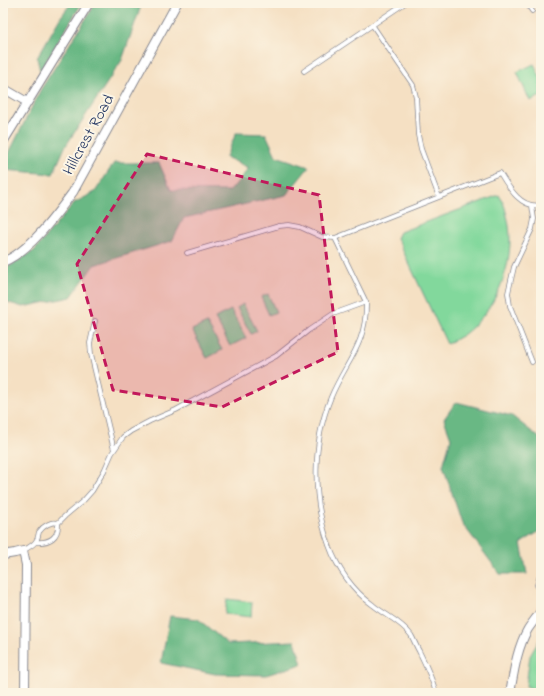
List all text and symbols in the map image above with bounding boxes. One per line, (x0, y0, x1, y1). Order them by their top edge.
street label: Hillcrest Road (57, 90, 121, 180)

